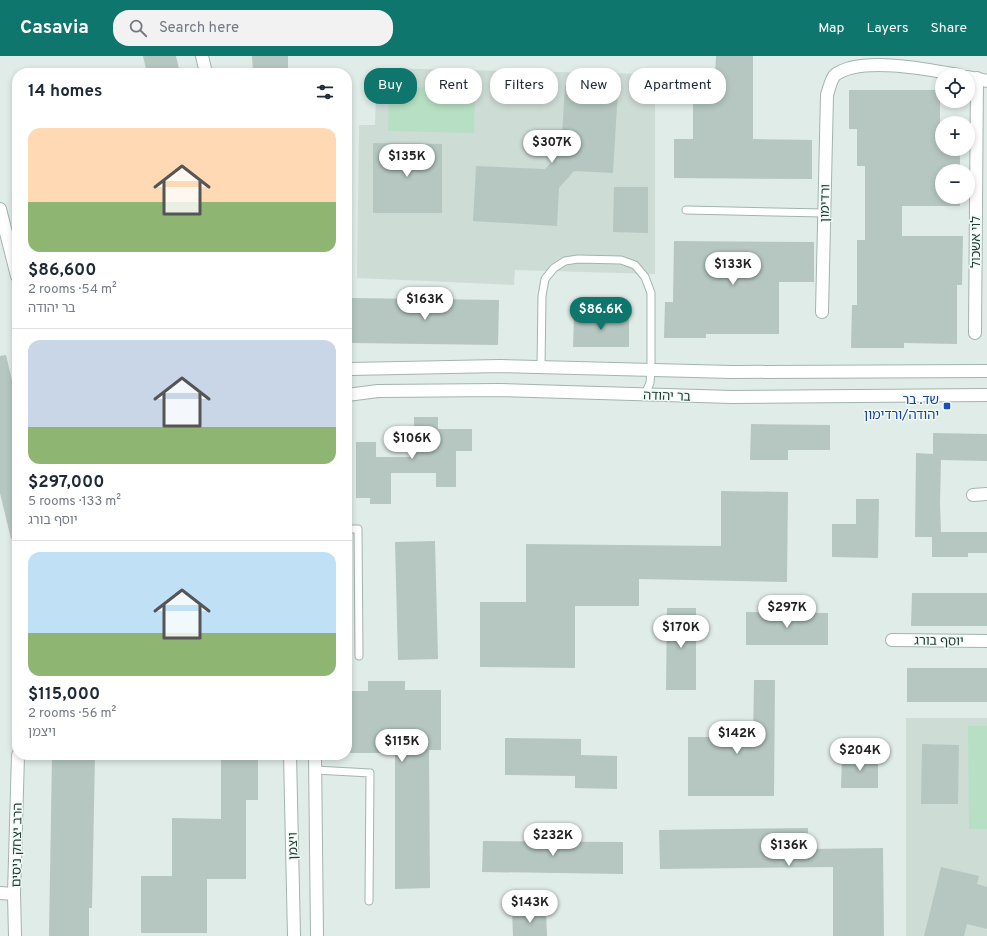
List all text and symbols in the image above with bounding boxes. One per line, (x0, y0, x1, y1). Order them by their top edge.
search box (113, 10, 393, 46)
text: Casavia (20, 16, 89, 40)
icon: search (127, 17, 149, 39)
text: Search here (159, 19, 239, 38)
text: Map (818, 20, 844, 37)
text: Layers (866, 20, 908, 37)
text: Share (930, 20, 967, 37)
chip: Buy (364, 68, 417, 104)
chip: Rent (425, 68, 482, 104)
chip: Filters (490, 68, 558, 104)
chip: New (566, 68, 621, 104)
chip: Apartment (629, 68, 726, 104)
map controls (935, 68, 975, 204)
button: locate (935, 68, 975, 108)
text: 14 homes (28, 81, 102, 103)
icon: filters (314, 81, 336, 103)
button: + (935, 116, 975, 156)
pin: $307K (524, 130, 580, 164)
text: $307K (532, 135, 572, 151)
pin: $135K (379, 144, 435, 178)
text: $135K (388, 149, 426, 165)
icon: home (146, 154, 218, 226)
button: − (935, 164, 975, 204)
street label: ורדימון (818, 184, 834, 222)
street label: לוי אשכול (969, 216, 985, 268)
pin: $133K (705, 252, 761, 286)
text: $133K (714, 257, 752, 273)
text: $86,600 (28, 260, 97, 282)
text: 2 rooms · 54 m² (28, 282, 117, 298)
pin: $163K (397, 287, 453, 321)
text: $163K (406, 292, 444, 308)
pin: $86.6K (568, 297, 634, 331)
text: בר יהודה (28, 301, 76, 317)
text: $86.6K (579, 302, 623, 318)
icon: home (146, 366, 218, 438)
street label: בר יהודה (643, 388, 691, 406)
place label: שד. בר יהודה/ורדימון (864, 393, 939, 424)
marker: שד. בר יהודה/ורדימון (942, 401, 952, 411)
pin: $106K (384, 426, 440, 460)
text: $106K (393, 431, 431, 447)
text: $297,000 (28, 472, 104, 494)
text: 5 rooms · 133 m² (28, 494, 121, 510)
text: יוסף בורג (28, 513, 78, 529)
icon: home (146, 578, 218, 650)
pin: $297K (759, 595, 815, 629)
text: $297K (767, 600, 807, 616)
pin: $170K (653, 615, 709, 649)
text: $170K (662, 620, 700, 636)
street label: יוסף בורג (914, 634, 964, 650)
text: $115,000 (28, 684, 100, 706)
text: 2 rooms · 56 m² (28, 706, 116, 722)
pin: $142K (709, 721, 765, 755)
text: ויצמן (28, 725, 56, 741)
text: $142K (718, 726, 756, 742)
pin: $115K (374, 729, 430, 763)
text: $115K (384, 734, 420, 750)
pin: $204K (832, 738, 888, 772)
text: $204K (839, 743, 881, 759)
street label: הרב יצחק ניסים (9, 802, 27, 888)
pin: $232K (525, 823, 581, 857)
text: $232K (533, 828, 573, 844)
street label: ויצמן (286, 832, 302, 860)
pin: $136K (761, 833, 817, 867)
text: $136K (770, 838, 808, 854)
pin: $143K (502, 890, 558, 924)
text: $143K (511, 895, 549, 911)

